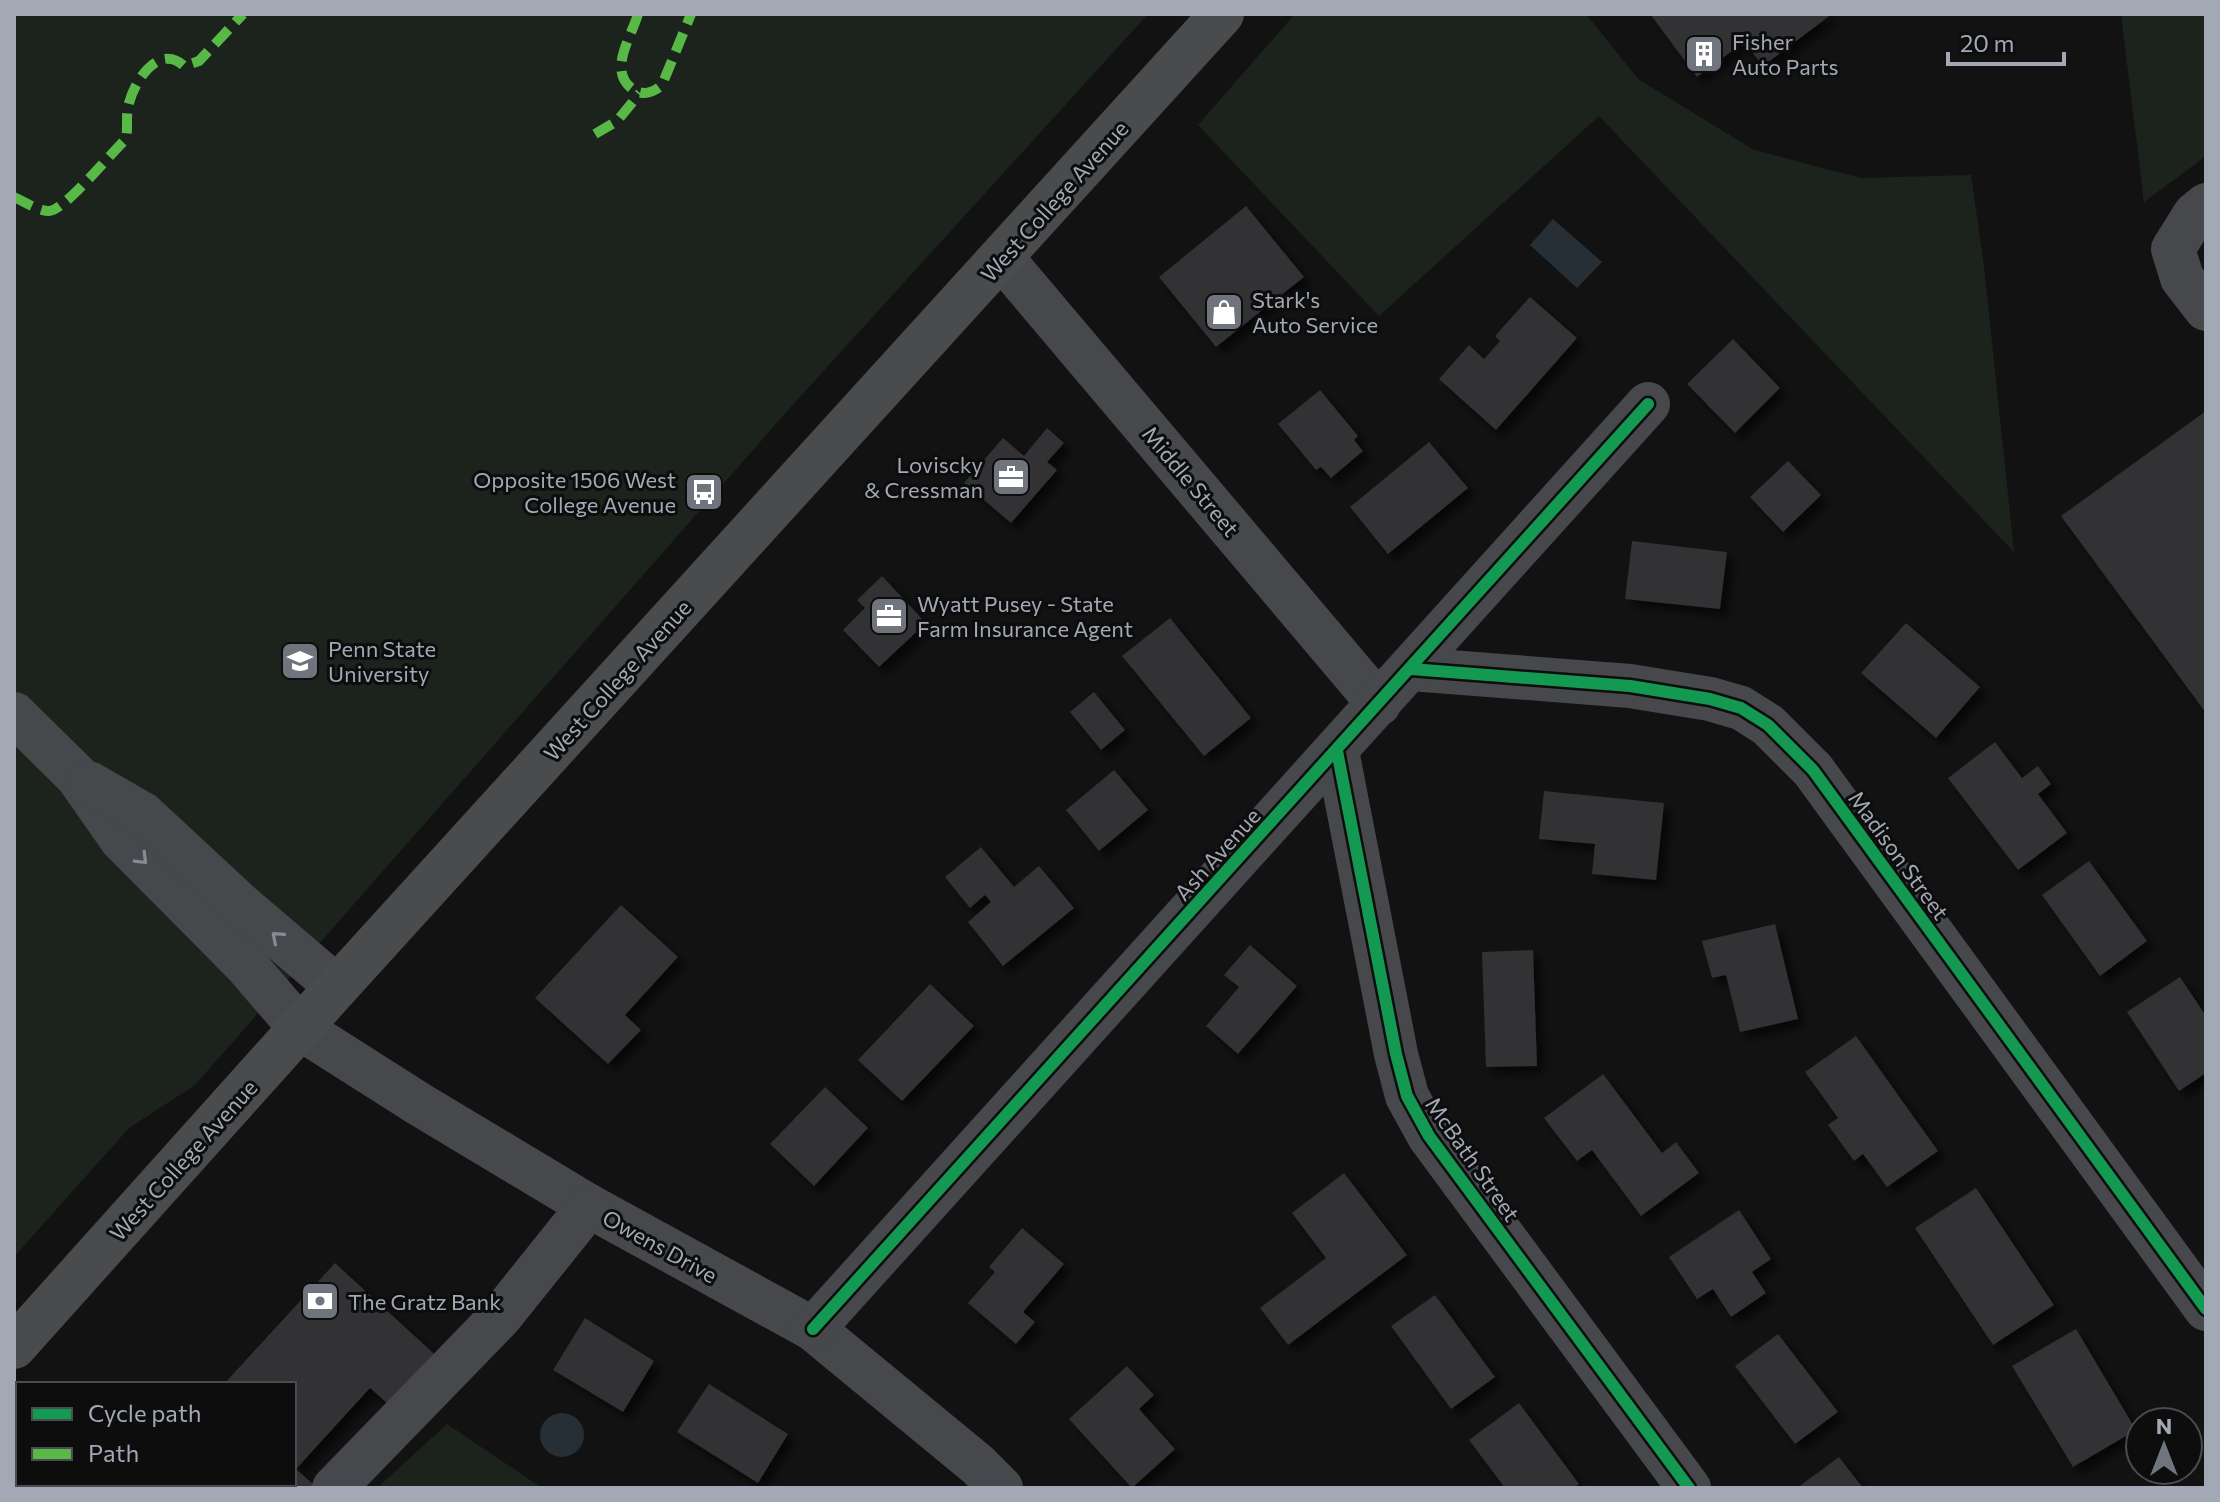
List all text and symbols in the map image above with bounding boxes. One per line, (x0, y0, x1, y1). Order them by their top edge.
scale bar (1948, 16, 2064, 66)
place label: Fisher Auto Parts (1732, 28, 1839, 80)
text: 20 m (1960, 28, 2014, 57)
building icon: Fisher Auto Parts (1683, 33, 1725, 75)
street label: West College Avenue (975, 115, 1133, 287)
place label: Stark's Auto Service (1252, 286, 1378, 338)
shop icon: Stark's Auto Service (1203, 291, 1245, 333)
street label: Middle Street (1137, 420, 1245, 542)
place label: Loviscky & Cressman (864, 451, 983, 503)
office icon: Loviscky & Cressman (990, 456, 1032, 498)
place label: Opposite 1506 West College Avenue (473, 466, 676, 518)
bus stop icon: Opposite 1506 West College Avenue (683, 471, 725, 513)
place label: Wyatt Pusey - State Farm Insurance Agent (917, 590, 1133, 642)
street label: West College Avenue (538, 594, 696, 766)
office icon: Wyatt Pusey - State Farm Insurance Agent (868, 595, 910, 637)
place label: Penn State University (328, 635, 436, 687)
school or university icon: Penn State University (279, 640, 321, 682)
street label: Madison Street (1843, 785, 1955, 925)
street label: Ash Avenue (1168, 802, 1266, 906)
one-way arrow (133, 850, 147, 864)
one-way arrow (272, 932, 287, 947)
street label: West College Avenue (104, 1074, 262, 1246)
street label: McBath Street (1420, 1092, 1526, 1226)
street label: Owens Drive (598, 1203, 722, 1289)
bank icon: The Gratz Bank (299, 1280, 341, 1322)
place label: The Gratz Bank (348, 1288, 501, 1315)
legend (16, 1382, 296, 1486)
text: Cycle path (88, 1398, 202, 1427)
north arrow (2124, 1406, 2204, 1486)
text: N (2156, 1412, 2172, 1439)
text: Path (88, 1438, 139, 1467)

